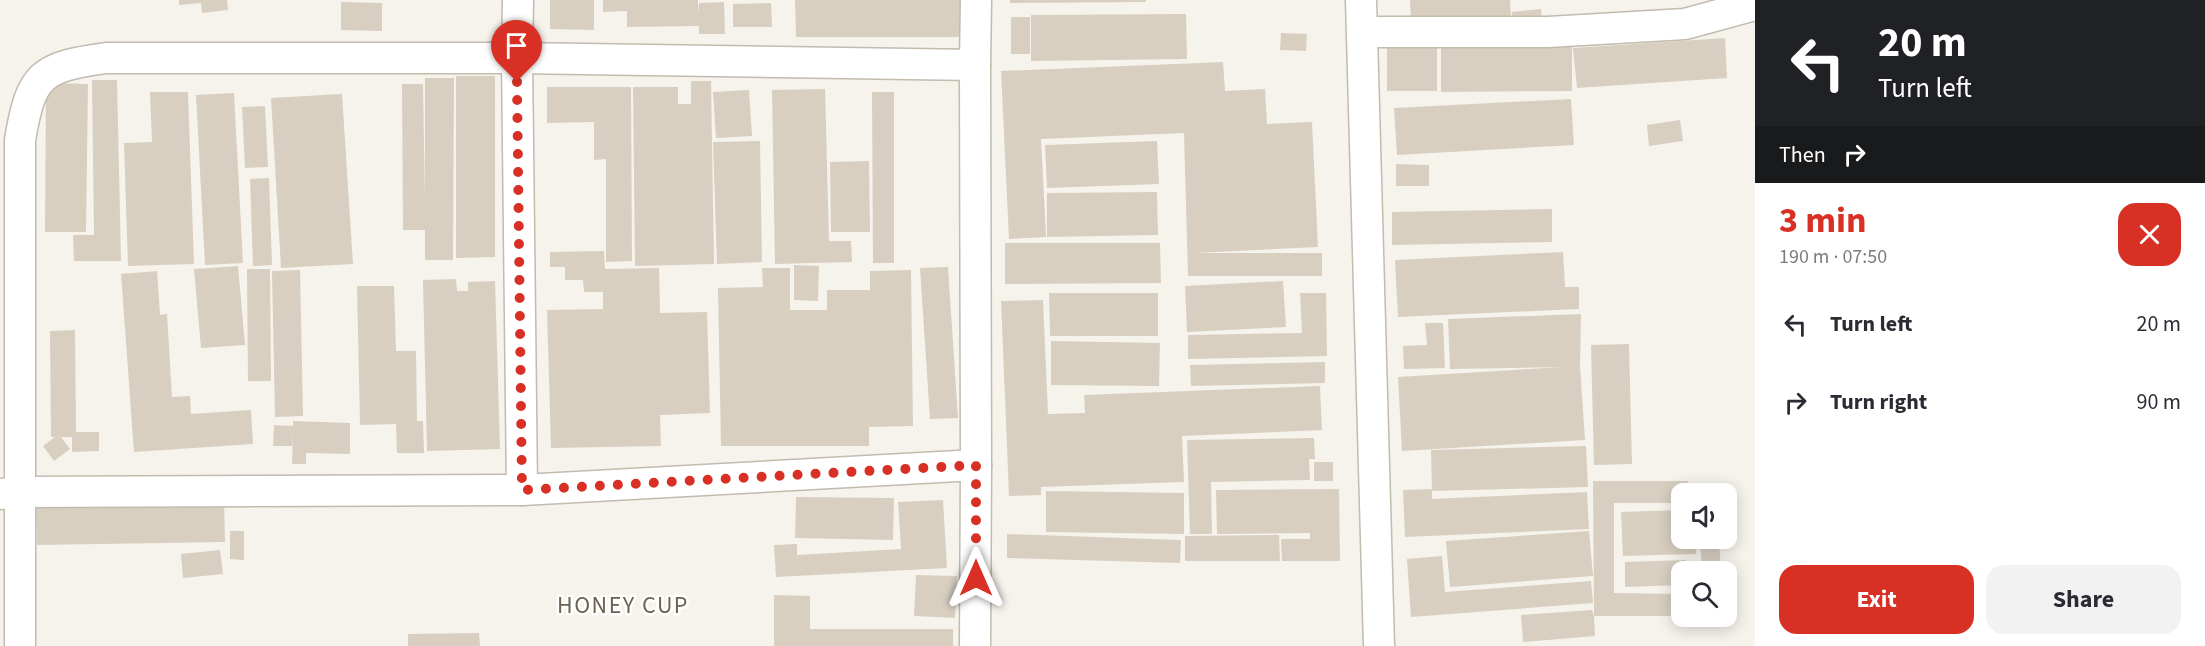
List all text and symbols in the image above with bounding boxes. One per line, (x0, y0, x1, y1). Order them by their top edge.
text: 20 m (1878, 13, 1967, 73)
pin (491, 20, 542, 82)
icon: left (1779, 24, 1857, 102)
icon: arrive (500, 29, 533, 62)
text: Turn left (1878, 69, 1972, 108)
icon: right (1838, 138, 1871, 171)
text: Then (1779, 139, 1826, 171)
text: 3 min (1779, 195, 1867, 246)
button: close (2118, 203, 2181, 266)
text: 190 m · 07:50 (1779, 243, 1887, 271)
icon: left (1779, 308, 1812, 341)
text: Turn left (1830, 308, 1912, 340)
text: 20 m (2136, 308, 2181, 340)
icon: right (1779, 386, 1812, 419)
text: Turn right (1830, 386, 1927, 418)
text: 90 m (2136, 386, 2181, 418)
map controls (1671, 483, 1737, 627)
button: sound (1671, 483, 1737, 549)
position arrow (944, 546, 1008, 610)
button: search (1671, 561, 1737, 627)
button: Exit (1779, 565, 1974, 634)
button: Share (1986, 565, 2181, 634)
district label: HONEY CUP (557, 588, 689, 623)

